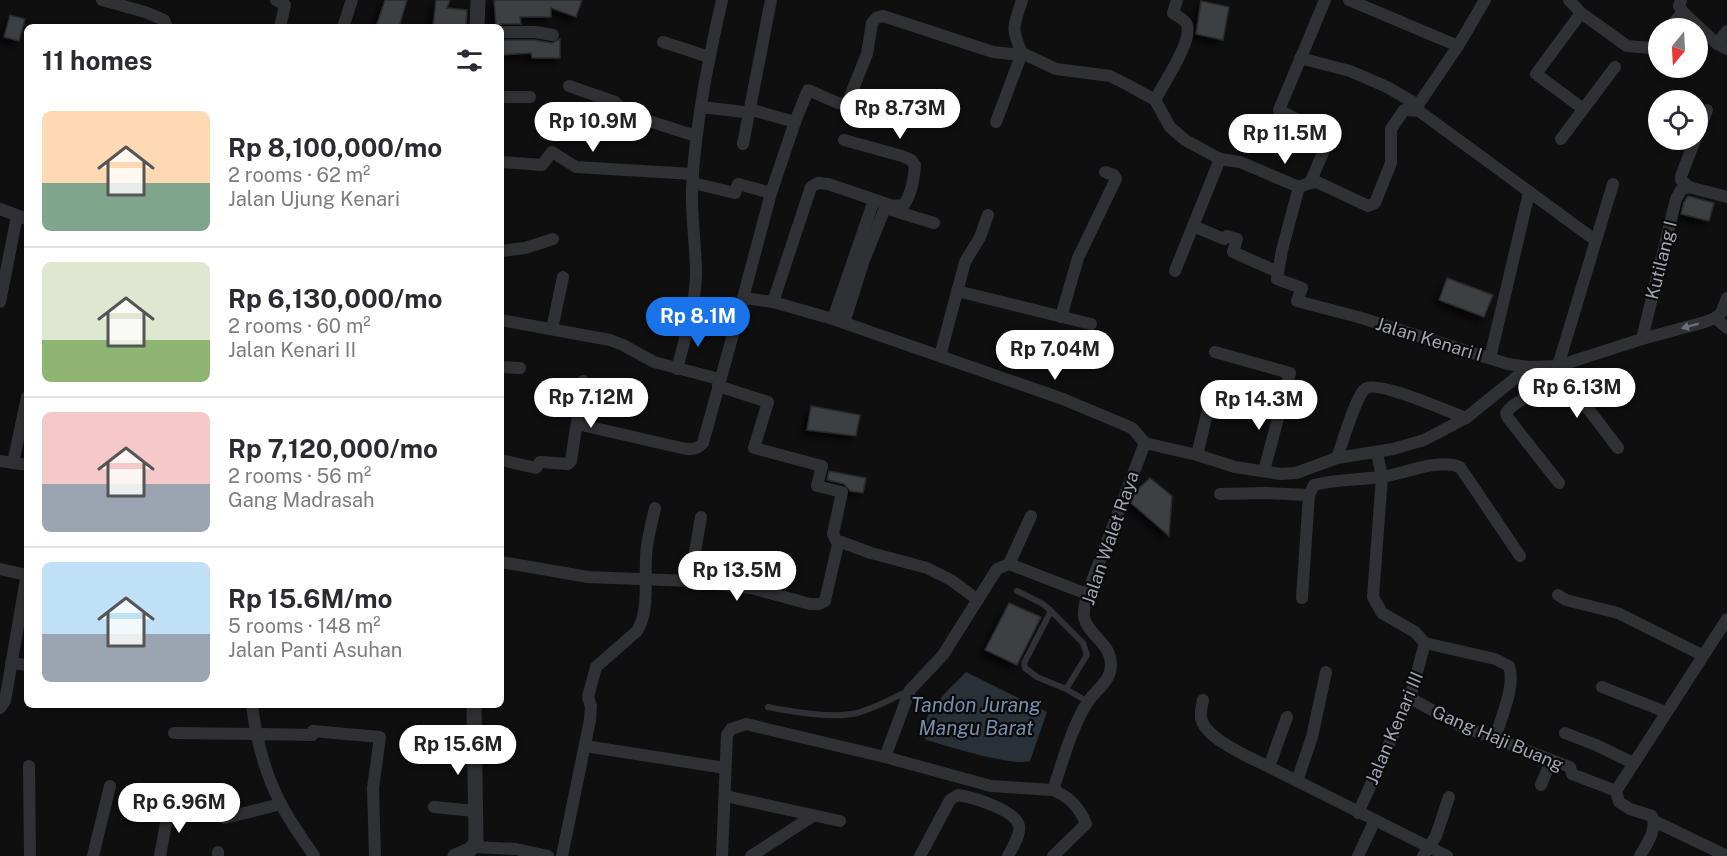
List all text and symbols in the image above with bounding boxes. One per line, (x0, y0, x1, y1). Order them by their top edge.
north arrow (1648, 18, 1708, 78)
map controls (1648, 18, 1708, 150)
icon: filters (453, 44, 486, 77)
text: 11 homes (42, 45, 152, 76)
pin: Rp 8.73M (838, 89, 962, 140)
button: locate (1648, 90, 1708, 150)
text: Rp 8.73M (854, 96, 946, 120)
pin: Rp 10.9M (531, 102, 655, 153)
text: Rp 10.9M (549, 109, 637, 133)
pin: Rp 11.5M (1223, 114, 1347, 165)
text: Rp 11.5M (1243, 121, 1327, 145)
text: Rp 8,100,000/mo (228, 132, 442, 163)
icon: home (90, 135, 162, 207)
text: 2 rooms · 62 m² (228, 163, 370, 187)
text: Jalan Ujung Kenari (228, 187, 400, 211)
street label: Kutilang I (1641, 219, 1681, 301)
text: Rp 6,130,000/mo (228, 283, 443, 314)
icon: home (90, 286, 162, 358)
pin: Rp 8.1M (643, 297, 753, 348)
text: Rp 8.1M (660, 304, 736, 328)
street label: Jalan Kenari I (1373, 313, 1485, 365)
text: 2 rooms · 60 m² (228, 314, 371, 338)
one-way arrow (1681, 322, 1699, 332)
pin: Rp 7.04M (993, 330, 1117, 381)
text: Rp 7.04M (1010, 337, 1100, 361)
text: Jalan Kenari II (228, 338, 356, 362)
pin: Rp 6.13M (1515, 368, 1639, 419)
text: Rp 6.13M (1532, 375, 1622, 399)
pin: Rp 7.12M (529, 378, 653, 429)
pin: Rp 14.3M (1197, 380, 1321, 431)
text: Rp 7.12M (548, 385, 634, 409)
text: Rp 14.3M (1214, 387, 1304, 411)
text: Rp 7,120,000/mo (228, 433, 438, 464)
icon: home (90, 436, 162, 508)
text: 2 rooms · 56 m² (228, 464, 371, 488)
street label: Jalan Walet Raya (1077, 468, 1143, 608)
text: Gang Madrasah (228, 488, 375, 512)
pin: Rp 13.5M (675, 551, 799, 602)
text: Rp 13.5M (692, 558, 782, 582)
text: Rp 15.6M/mo (228, 583, 392, 614)
icon: home (90, 586, 162, 658)
text: 5 rooms · 148 m² (228, 614, 381, 638)
text: Jalan Panti Asuhan (228, 638, 402, 662)
street label: Jalan Kenari III (1361, 668, 1427, 788)
water label: Tandon Jurang Mangu Barat (911, 693, 1041, 740)
street label: Gang Haji Buang (1429, 701, 1567, 775)
pin: Rp 15.6M (396, 725, 520, 776)
text: Rp 15.6M (413, 732, 503, 756)
pin: Rp 6.96M (117, 783, 241, 834)
text: Rp 6.96M (132, 790, 226, 814)

